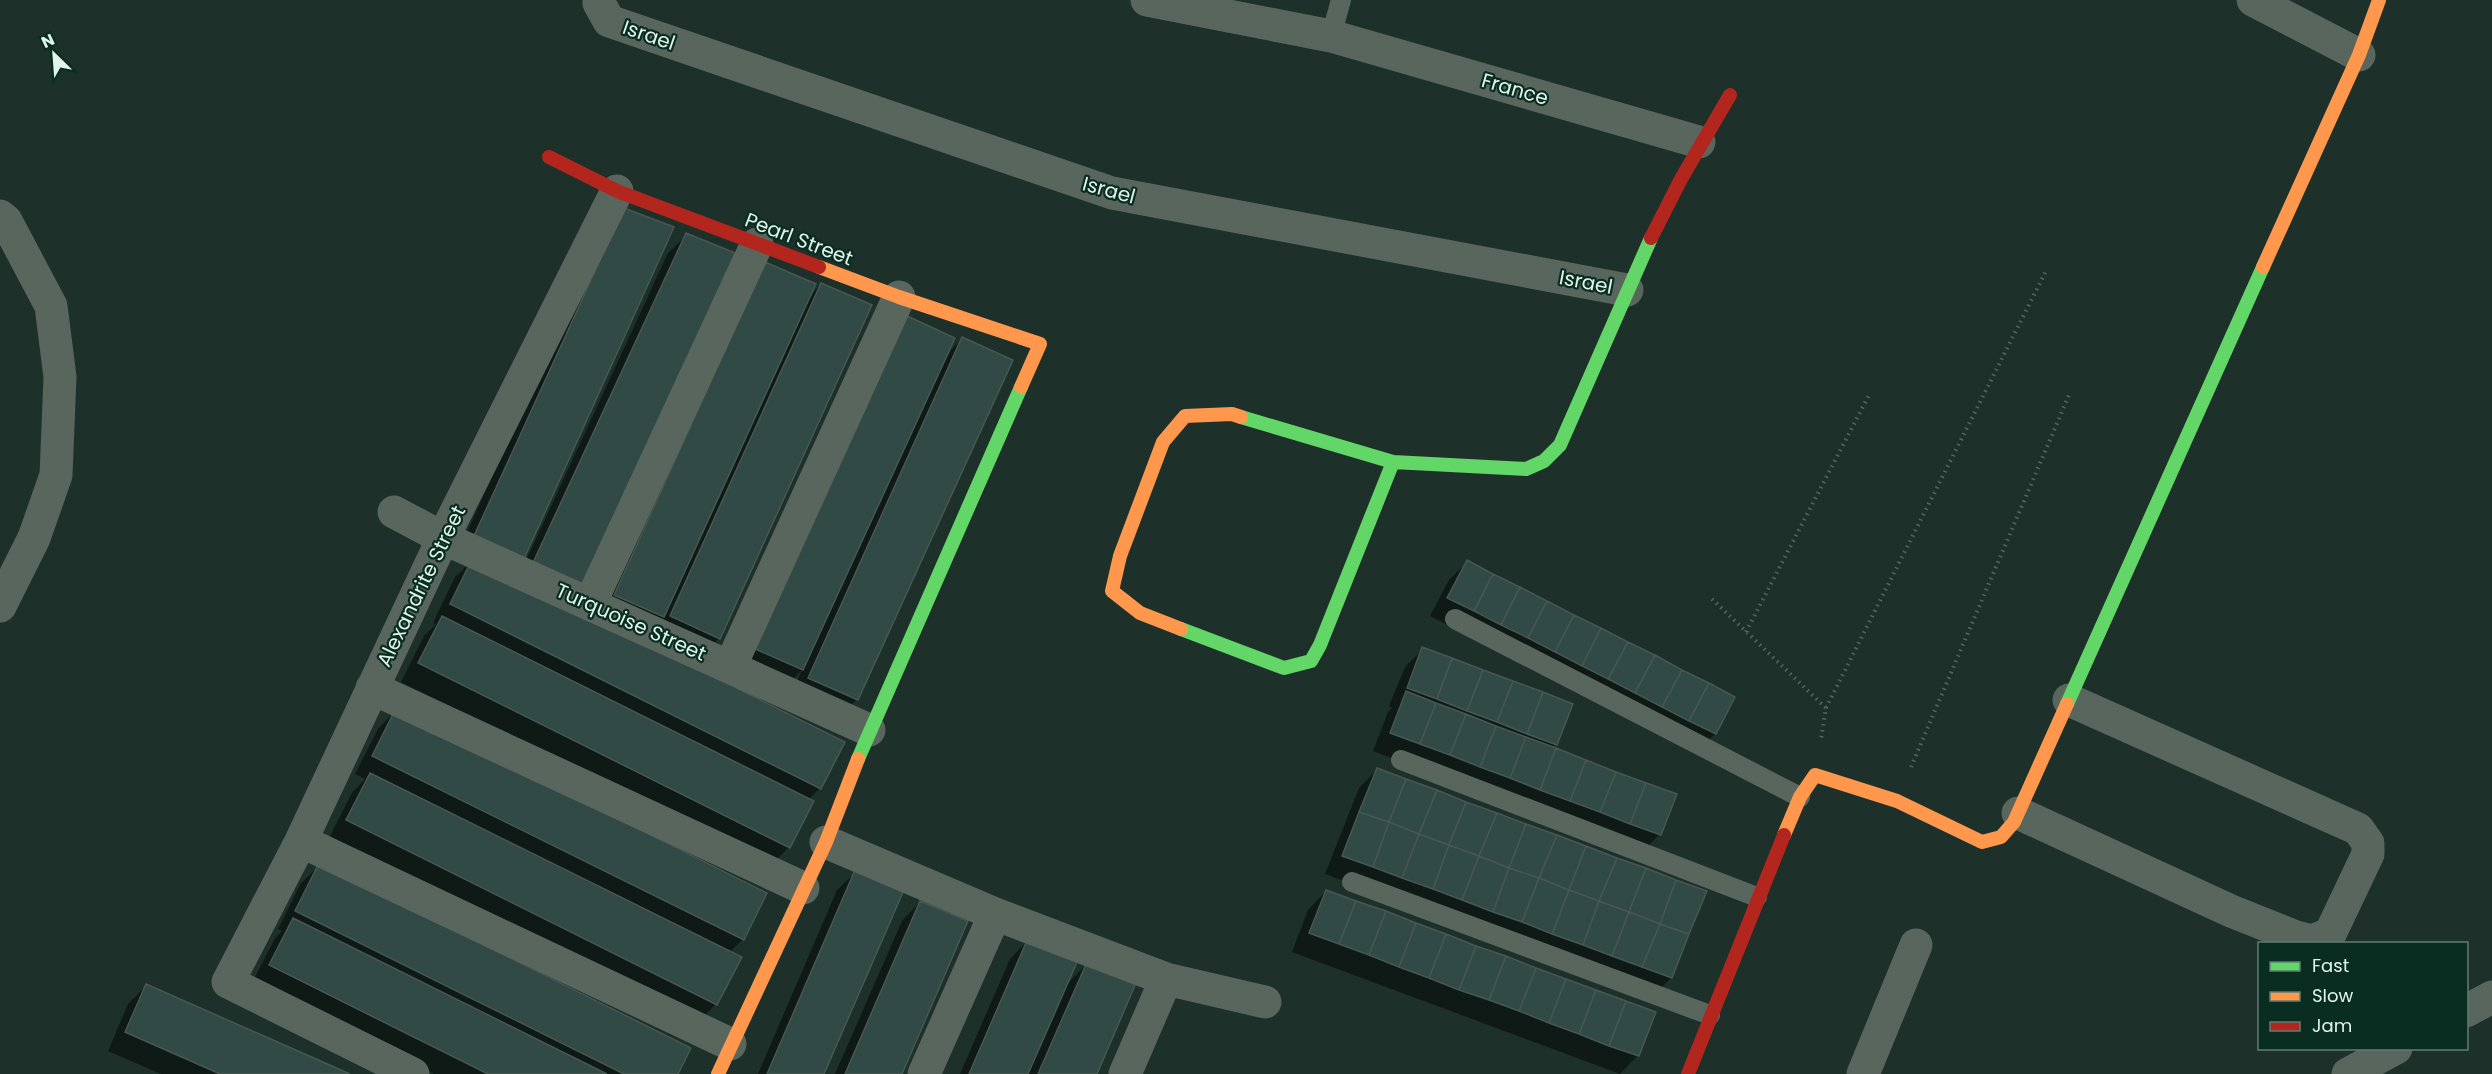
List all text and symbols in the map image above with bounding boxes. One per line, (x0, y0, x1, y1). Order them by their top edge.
street label: Israel (619, 13, 679, 57)
north arrow (24, 24, 84, 84)
text: N (38, 28, 58, 54)
street label: France (1478, 66, 1552, 112)
street label: Israel (1079, 170, 1139, 210)
street label: Pearl Street (741, 206, 857, 272)
street label: Israel (1557, 263, 1615, 301)
street label: Alexandrite Street (370, 501, 472, 671)
street label: Turquoise Street (551, 576, 711, 668)
legend (2258, 942, 2468, 1050)
text: Fast (2312, 953, 2349, 978)
text: Slow (2312, 983, 2354, 1008)
text: Jam (2312, 1013, 2352, 1038)

